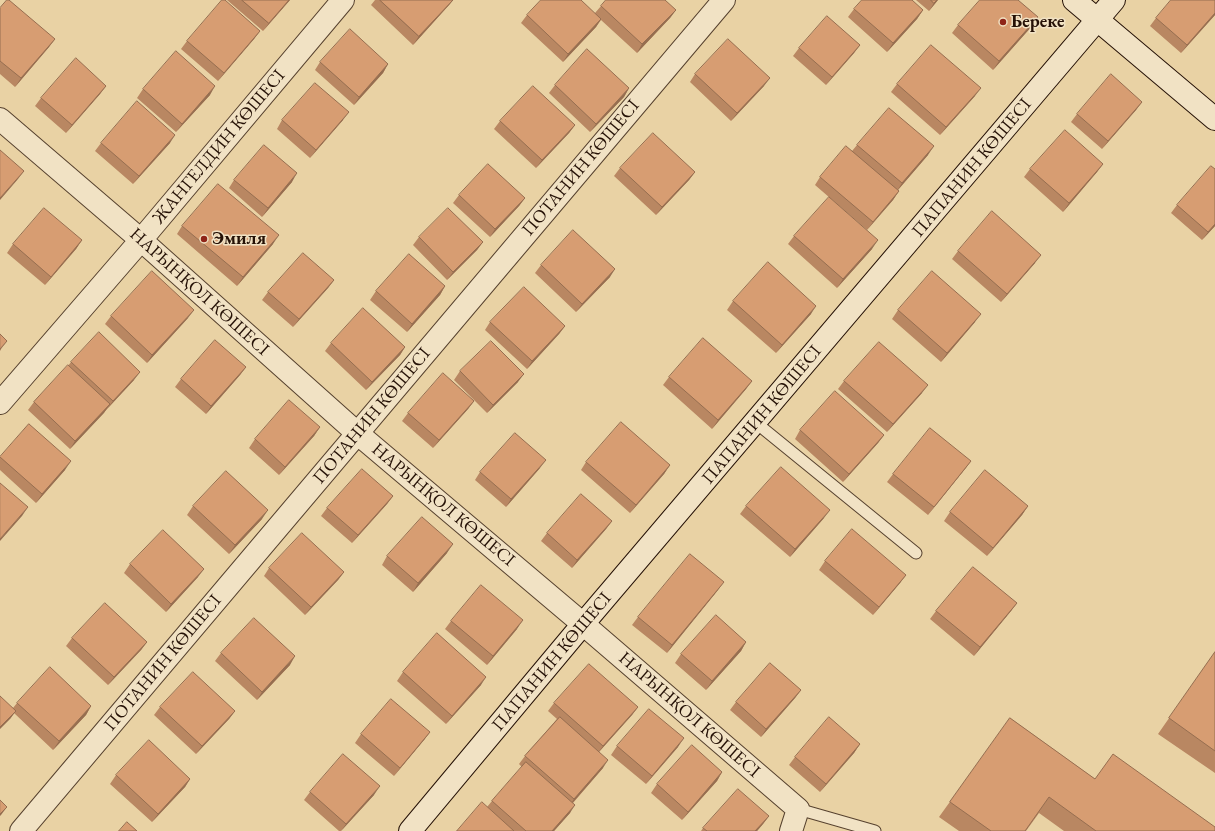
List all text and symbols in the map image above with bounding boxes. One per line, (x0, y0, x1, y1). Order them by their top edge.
place label: Береке (1011, 11, 1064, 33)
marker: Береке (998, 17, 1008, 27)
street label: ЖАНГЕЛДИН КӨШЕСІ (148, 65, 290, 229)
street label: ПАПАНИН КӨШЕСІ (908, 94, 1036, 242)
street label: ПОТАНИН КӨШЕСІ (518, 96, 644, 240)
street label: НАРЫНҚОЛ КӨШЕСІ (125, 224, 273, 360)
place label: Эмиля (212, 228, 266, 250)
marker: Эмиля (199, 234, 209, 244)
street label: ПАПАНИН КӨШЕСІ (698, 341, 826, 489)
street label: ПОТАНИН КӨШЕСІ (309, 344, 435, 488)
street label: НАРЫНҚОЛ КӨШЕСІ (367, 439, 519, 571)
street label: ПАПАНИН КӨШЕСІ (488, 588, 616, 736)
street label: ПОТАНИН КӨШЕСІ (100, 591, 226, 735)
street label: НАРЫНҚОЛ КӨШЕСІ (614, 648, 764, 782)

